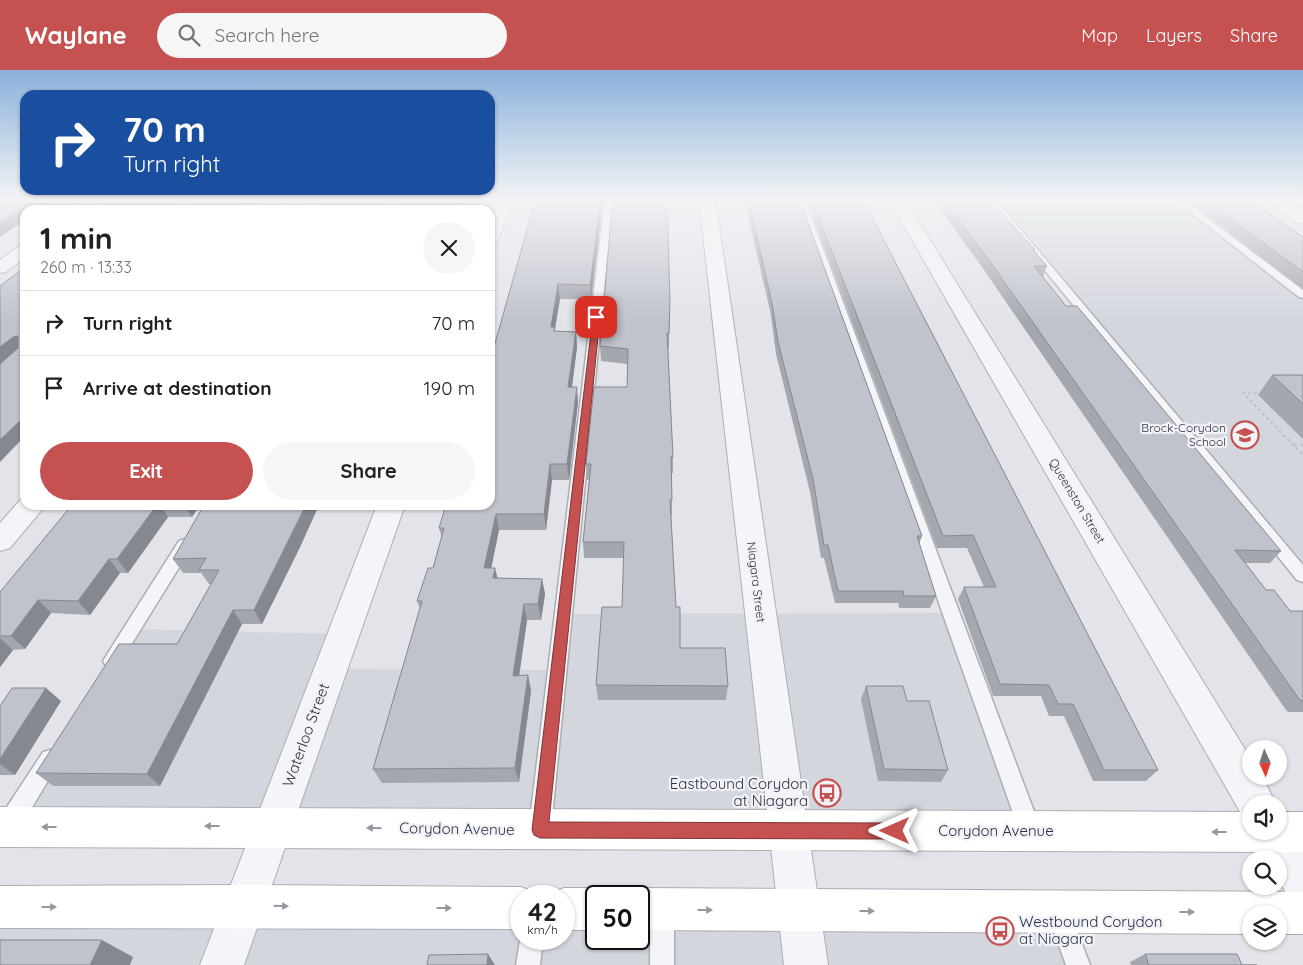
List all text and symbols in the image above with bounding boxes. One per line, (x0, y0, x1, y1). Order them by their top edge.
search box (157, 13, 507, 58)
text: Waylane (25, 20, 127, 50)
icon: search (175, 21, 203, 49)
text: Search here (215, 23, 319, 47)
text: Map (1081, 24, 1118, 47)
text: Layers (1146, 24, 1202, 47)
text: Share (1230, 24, 1278, 47)
text: 70 m (123, 107, 206, 151)
icon: right (40, 110, 105, 175)
text: Turn right (123, 150, 220, 178)
text: 1 min (40, 219, 113, 257)
button: close (423, 222, 475, 274)
text: 260 m · 13:33 (40, 257, 132, 277)
pin (575, 296, 617, 338)
icon: arrive (582, 303, 610, 331)
icon: right (40, 309, 68, 337)
text: Turn right (83, 311, 172, 335)
text: 70 m (431, 311, 475, 335)
icon: arrive (40, 374, 68, 402)
text: Arrive at destination (83, 376, 272, 400)
text: 190 m (424, 376, 475, 400)
place label: Brock-Corydon School (1141, 420, 1226, 449)
school or university icon: Brock-Corydon School (1230, 420, 1260, 450)
button: Exit (40, 442, 253, 500)
button: Share (263, 442, 475, 500)
street label: Queenston Street (1046, 456, 1109, 546)
street label: Niagara Street (744, 541, 769, 623)
street label: Waterloo Street (278, 680, 333, 789)
north arrow (1242, 740, 1288, 785)
map controls (1242, 740, 1287, 950)
place label: Eastbound Corydon at Niagara (670, 774, 808, 810)
bus stop icon: Eastbound Corydon at Niagara (812, 778, 842, 808)
button: sound (1242, 795, 1287, 840)
position arrow (868, 804, 920, 856)
street label: Corydon Avenue (399, 818, 515, 839)
street label: Corydon Avenue (938, 821, 1054, 840)
one-way arrow (41, 823, 57, 831)
one-way arrow (204, 823, 220, 831)
one-way arrow (366, 824, 382, 832)
one-way arrow (1211, 828, 1227, 836)
button: search (1242, 850, 1287, 895)
speed limit sign: 50 (585, 885, 650, 950)
text: 42 (528, 896, 557, 927)
one-way arrow (273, 902, 289, 910)
one-way arrow (41, 903, 57, 911)
one-way arrow (436, 904, 452, 912)
button: layers (1242, 905, 1287, 950)
one-way arrow (697, 906, 713, 914)
one-way arrow (860, 907, 876, 915)
one-way arrow (1180, 908, 1196, 916)
place label: Westbound Corydon at Niagara (1019, 912, 1162, 948)
bus stop icon: Westbound Corydon at Niagara (985, 916, 1015, 946)
text: km/h (527, 922, 558, 937)

